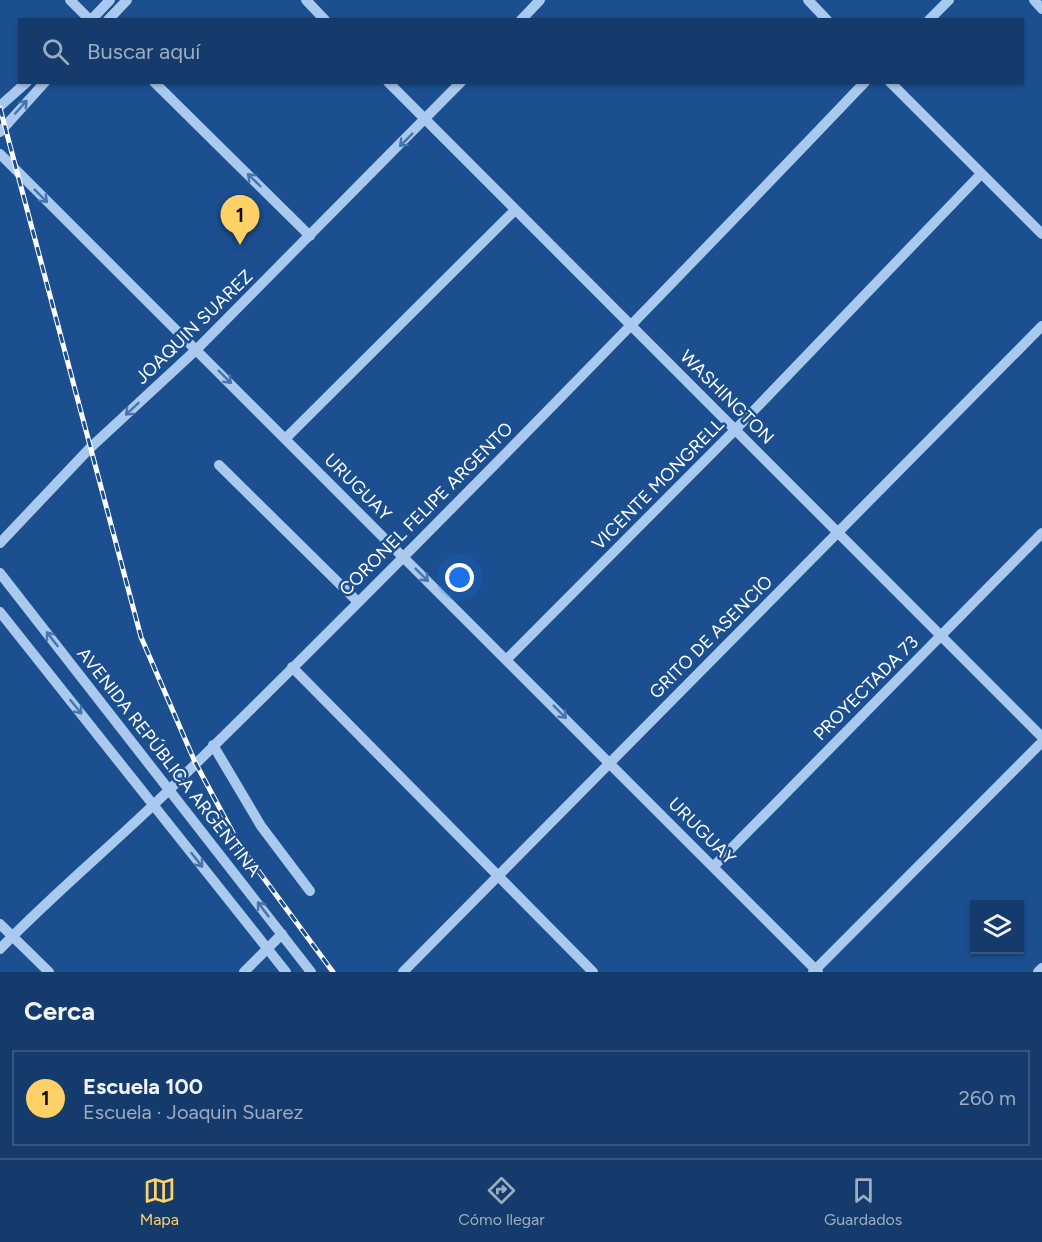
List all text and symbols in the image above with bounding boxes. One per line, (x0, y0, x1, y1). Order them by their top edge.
search box (18, 18, 1024, 84)
icon: search (39, 35, 72, 68)
text: Buscar aquí (87, 38, 200, 65)
one-way arrow (14, 99, 28, 114)
one-way arrow (398, 132, 413, 147)
one-way arrow (246, 172, 261, 187)
one-way arrow (34, 188, 49, 203)
pin: 1 (220, 196, 260, 245)
street label: JOAQUIN SUAREZ (131, 265, 257, 389)
street label: WASHINGTON (675, 345, 779, 449)
one-way arrow (217, 370, 232, 384)
one-way arrow (125, 402, 140, 416)
street label: VICENTE MONGRELL (587, 413, 729, 555)
street label: CORONEL FELIPE ARGENTO (335, 418, 517, 600)
street label: URUGUAY (320, 449, 396, 525)
your location (445, 563, 474, 592)
one-way arrow (414, 567, 429, 582)
street label: GRITO DE ASENCIO (645, 571, 777, 703)
street label: PROYECTADA 73 (809, 631, 923, 745)
one-way arrow (46, 632, 59, 648)
street label: AVENIDA REPÚBLICA ARGENTINA (73, 643, 265, 881)
one-way arrow (69, 699, 82, 715)
one-way arrow (553, 705, 568, 719)
street label: URUGUAY (664, 793, 740, 869)
one-way arrow (191, 851, 204, 867)
map controls (970, 900, 1024, 954)
button: layers (970, 900, 1024, 954)
one-way arrow (257, 901, 270, 917)
text: Cerca (24, 995, 95, 1027)
text: Escuela 100 (83, 1073, 203, 1100)
text: 1 (41, 1086, 50, 1110)
text: 260 m (959, 1086, 1016, 1110)
text: Escuela · Joaquin Suarez (83, 1100, 303, 1124)
tab: Mapa (140, 1174, 179, 1229)
tab: Cómo llegar (458, 1174, 545, 1229)
tab: Guardados (824, 1174, 902, 1229)

